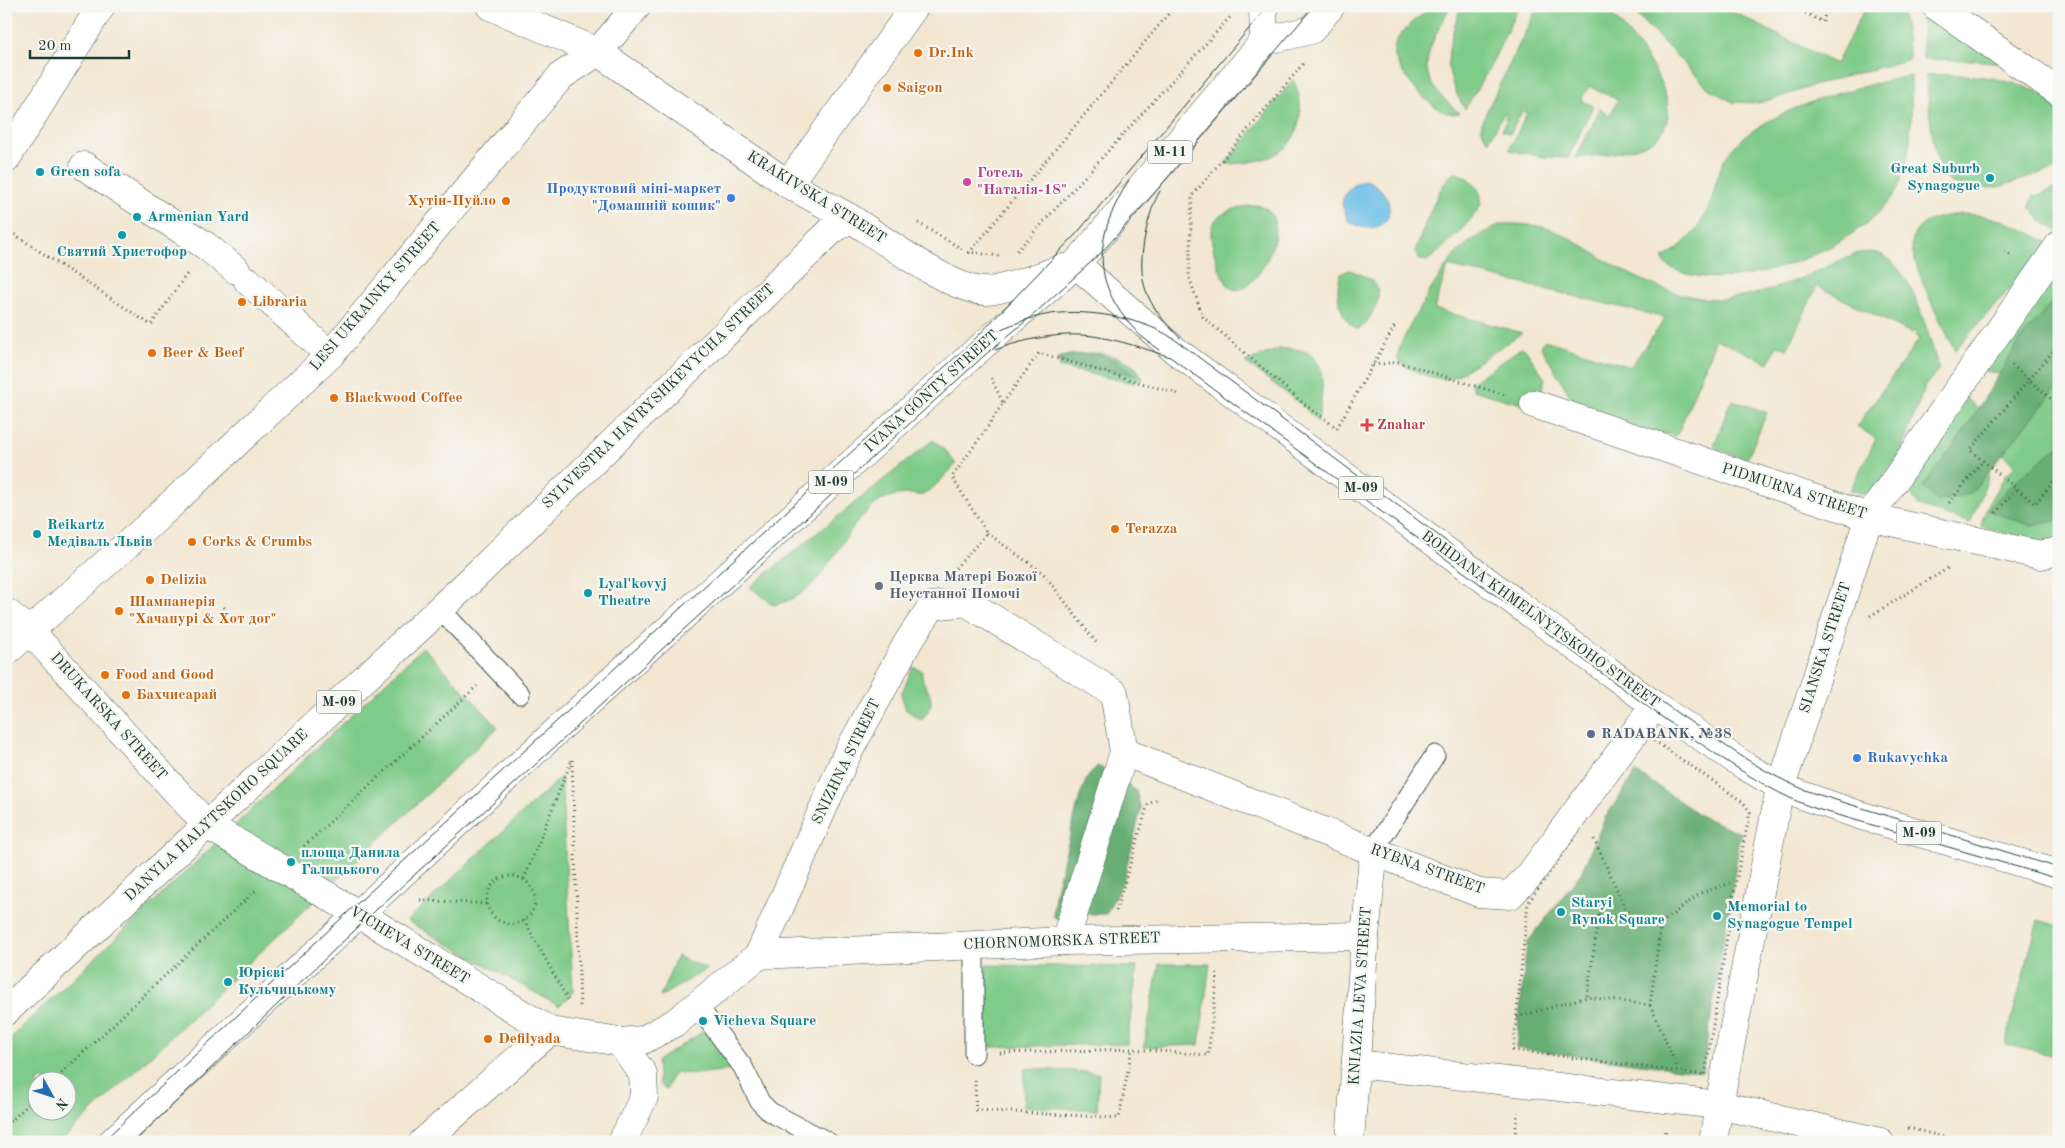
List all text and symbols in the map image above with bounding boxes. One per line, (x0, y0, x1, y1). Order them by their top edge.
scale bar (30, 28, 129, 60)
text: 20 m (38, 39, 72, 54)
place label: Dr.Ink (928, 46, 974, 61)
marker: Dr.Ink (912, 47, 924, 59)
place label: Saigon (897, 81, 943, 96)
marker: Saigon (881, 82, 893, 94)
road number: М-11 (1148, 140, 1192, 163)
street label: KRAKIVSKA STREET (744, 149, 888, 247)
place label: Great Suburb Synagogue (1890, 162, 1980, 194)
place label: Green sofa (50, 165, 121, 180)
marker: Green sofa (34, 166, 46, 178)
place label: Готель "Наталія-18" (977, 166, 1067, 198)
marker: Great Suburb Synagogue (1984, 172, 1996, 184)
marker: Готель "Наталія-18" (961, 176, 973, 188)
place label: Продуктовий міні-маркет "Домашній кошик" (546, 182, 721, 214)
marker: Продуктовий міні-маркет "Домашній кошик" (725, 192, 737, 204)
place label: Хутін-Пуйло (407, 194, 496, 209)
marker: Хутін-Пуйло (500, 195, 512, 207)
place label: Armenian Yard (147, 210, 249, 225)
marker: Armenian Yard (131, 211, 143, 223)
street label: LESI UKRAINKY STREET (308, 220, 444, 374)
marker: Святий Христофор (116, 229, 128, 241)
place label: Святий Христофор (57, 245, 187, 260)
street label: SYLVESTRA HAVRYSHKEVYCHA STREET (540, 282, 778, 512)
place label: Libraria (252, 295, 307, 310)
marker: Libraria (236, 296, 248, 308)
street label: IVANA GONTY STREET (862, 328, 1002, 456)
place label: Beer & Beef (162, 346, 245, 361)
marker: Beer & Beef (146, 347, 158, 359)
place label: Blackwood Coffee (344, 391, 463, 406)
marker: Blackwood Coffee (328, 392, 340, 404)
place label: Znahar (1377, 418, 1426, 433)
marker: Znahar (1361, 419, 1373, 431)
street label: PIDMURNA STREET (1720, 461, 1868, 523)
road number: М-09 (808, 471, 854, 494)
road number: М-09 (1338, 476, 1384, 499)
place label: Reikartz Медіваль Львів (47, 518, 152, 550)
place label: Terazza (1125, 522, 1178, 537)
marker: Terazza (1109, 523, 1121, 535)
marker: Reikartz Медіваль Львів (31, 528, 43, 540)
street label: BOHDANA KHMELNYTSKOHO STREET (1418, 529, 1662, 711)
place label: Corks & Crumbs (202, 535, 312, 550)
marker: Corks & Crumbs (186, 536, 198, 548)
place label: Церква Матері Божої Неустанної Помочі (889, 570, 1038, 602)
place label: Delizia (160, 573, 207, 588)
marker: Delizia (144, 574, 156, 586)
place label: Lyal'kovyj Theatre (598, 577, 667, 609)
marker: Церква Матері Божої Неустанної Помочі (873, 580, 885, 592)
street label: SIANSKA STREET (1798, 581, 1854, 715)
marker: Lyal'kovyj Theatre (582, 587, 594, 599)
place label: Шампанерія "Хачапурі & Хот дог" (129, 595, 277, 627)
marker: Шампанерія "Хачапурі & Хот дог" (113, 605, 125, 617)
street label: DRUKARSKA STREET (47, 650, 169, 784)
place label: Food and Good (115, 668, 214, 683)
marker: Food and Good (99, 669, 111, 681)
place label: Бахчисарай (136, 688, 217, 703)
marker: Бахчисарай (120, 689, 132, 701)
road number: М-09 (316, 690, 362, 714)
street label: SNIZHNA STREET (810, 697, 884, 827)
street label: DANYLA HALYTSKOHO SQUARE (123, 727, 311, 905)
place label: RADABANK, №38 (1601, 727, 1732, 742)
marker: RADABANK, №38 (1585, 728, 1597, 740)
place label: Rukavychka (1867, 751, 1948, 766)
marker: Rukavychka (1851, 752, 1863, 764)
road number: М-09 (1896, 821, 1942, 844)
street label: RYBNA STREET (1368, 842, 1486, 898)
place label: площа Данила Галицького (301, 846, 401, 878)
marker: площа Данила Галицького (285, 856, 297, 868)
place label: Staryi Rynok Square (1571, 896, 1665, 928)
place label: Memorial to Synagogue Tempel (1727, 900, 1853, 932)
street label: VICHEVA STREET (346, 904, 472, 988)
street label: KNIAZIA LEVA STREET (1347, 906, 1375, 1086)
marker: Staryi Rynok Square (1555, 906, 1567, 918)
marker: Memorial to Synagogue Tempel (1711, 910, 1723, 922)
street label: CHORNOMORSKA STREET (963, 931, 1161, 953)
place label: Юрієві Кульчицькому (238, 966, 337, 998)
marker: Юрієві Кульчицькому (222, 976, 234, 988)
place label: Vicheva Square (713, 1014, 816, 1029)
marker: Vicheva Square (697, 1015, 709, 1027)
place label: Defilyada (498, 1032, 561, 1047)
marker: Defilyada (482, 1033, 494, 1045)
north arrow (28, 1070, 78, 1120)
text: N (52, 1095, 70, 1113)

